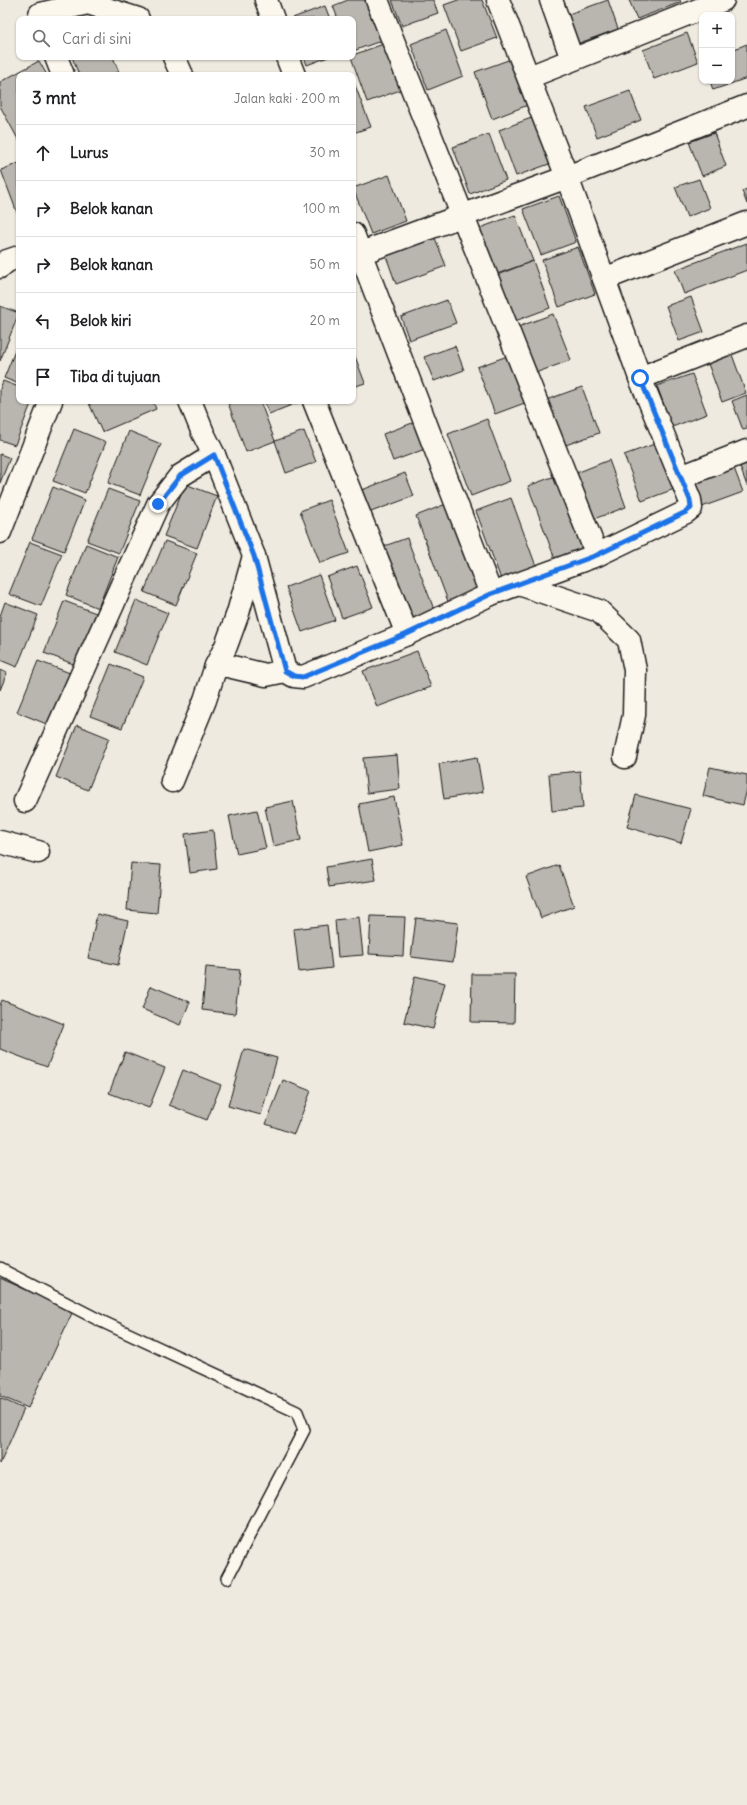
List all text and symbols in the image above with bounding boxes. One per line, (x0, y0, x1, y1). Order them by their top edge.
map controls (699, 12, 735, 84)
button: + (699, 12, 735, 48)
search box (16, 16, 356, 60)
icon: search (30, 27, 52, 49)
text: Cari di sini (62, 29, 131, 48)
button: − (699, 48, 735, 84)
text: 3 mnt (32, 87, 76, 109)
text: Jalan kaki · 200 m (234, 90, 340, 107)
icon: ahead (32, 142, 54, 164)
text: Lurus (70, 143, 108, 162)
text: 30 m (310, 144, 340, 161)
icon: right (32, 198, 54, 220)
text: Belok kanan (70, 199, 153, 218)
text: 100 m (303, 200, 340, 217)
icon: right (32, 254, 54, 276)
text: Belok kanan (70, 255, 153, 274)
text: 50 m (309, 256, 340, 273)
icon: left (32, 310, 54, 332)
text: Belok kiri (70, 311, 131, 330)
text: 20 m (310, 312, 340, 329)
icon: arrive (32, 366, 54, 388)
text: Tiba di tujuan (70, 367, 160, 386)
route start (631, 369, 649, 387)
route end (149, 495, 167, 513)

